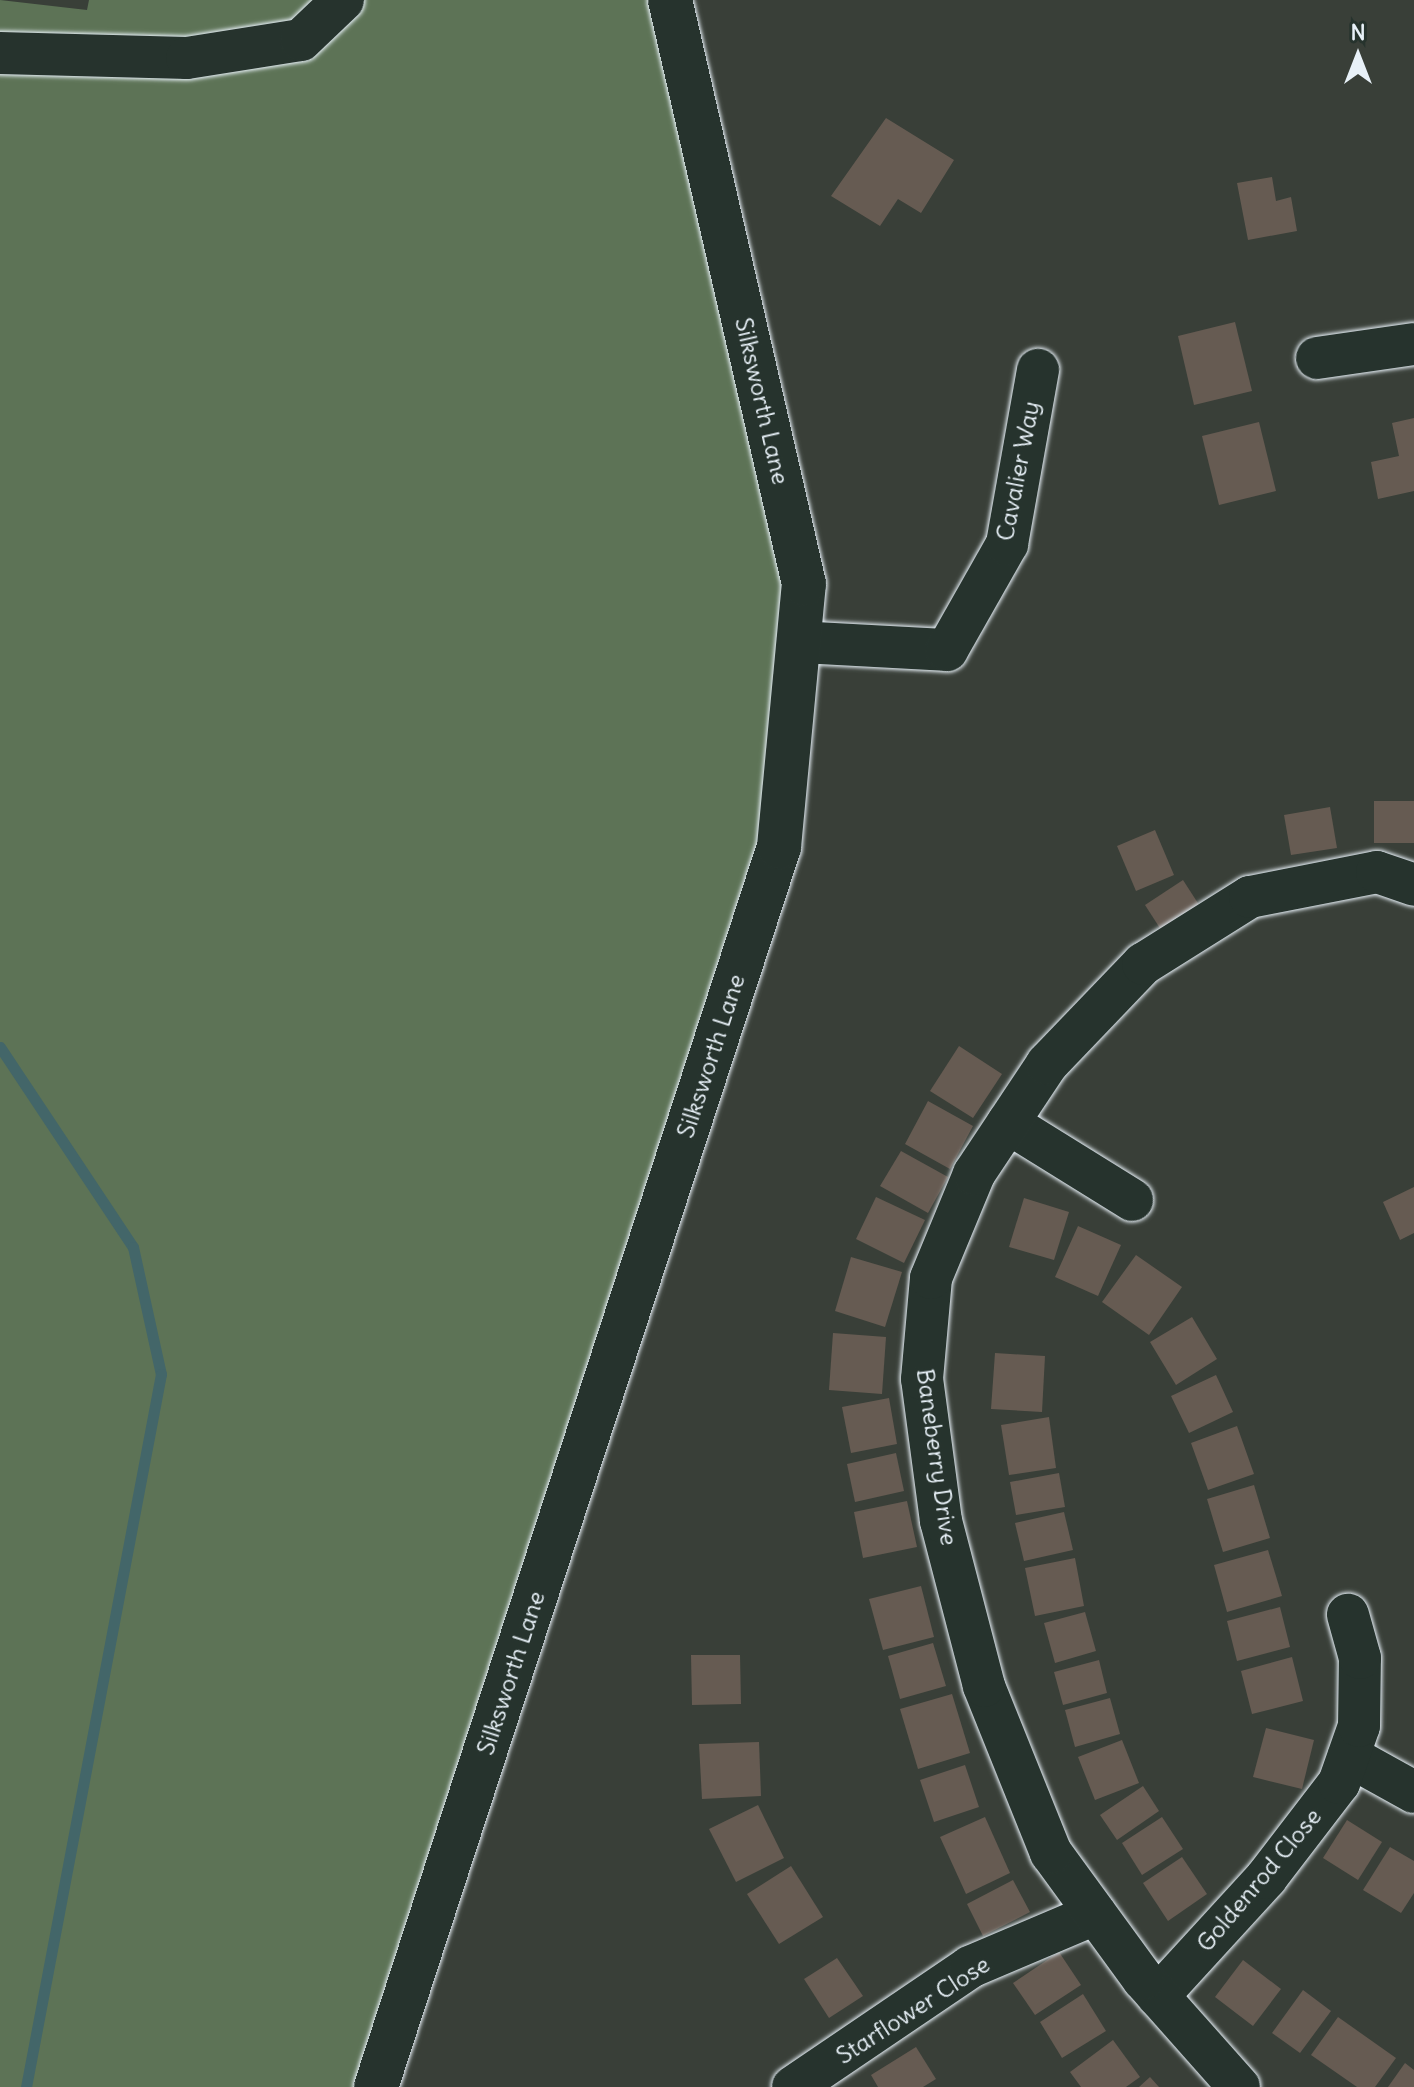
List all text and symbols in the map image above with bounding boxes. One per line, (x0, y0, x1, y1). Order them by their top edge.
north arrow (1318, 16, 1398, 96)
text: N (1350, 18, 1366, 46)
street label: Silksworth Lane (729, 315, 795, 487)
street label: Cavalier Way (990, 399, 1046, 543)
street label: Silksworth Lane (671, 970, 751, 1142)
street label: Baneberry Drive (910, 1367, 964, 1547)
street label: Silksworth Lane (471, 1587, 551, 1759)
street label: Goldenrod Close (1191, 1802, 1327, 1958)
street label: Starflower Close (831, 1950, 995, 2070)

